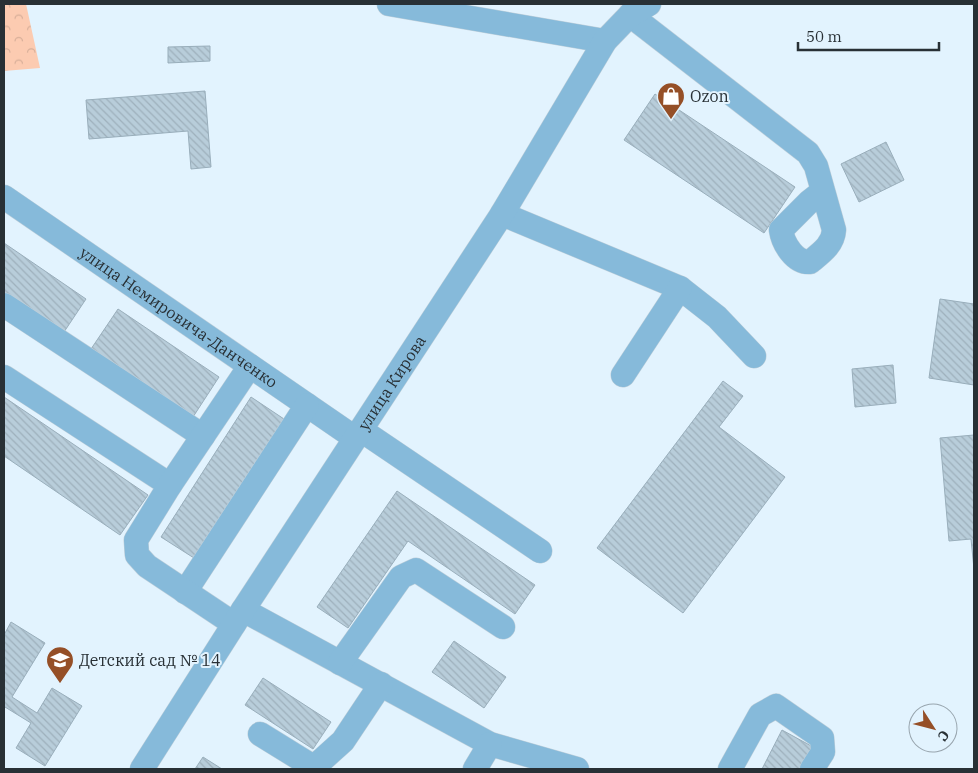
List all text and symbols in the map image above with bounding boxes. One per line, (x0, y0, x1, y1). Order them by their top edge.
scale bar (798, 20, 939, 52)
text: 50 m (806, 27, 842, 46)
shop icon: Ozon (656, 81, 686, 120)
place label: Ozon (690, 86, 729, 106)
street label: улица Немировича-Данченко (76, 242, 282, 392)
street label: улица Кирова (353, 331, 430, 434)
school or university icon: Детский сад № 14 (45, 645, 75, 684)
place label: Детский сад № 14 (79, 650, 221, 670)
north arrow (908, 703, 958, 753)
text: С (933, 727, 954, 745)

